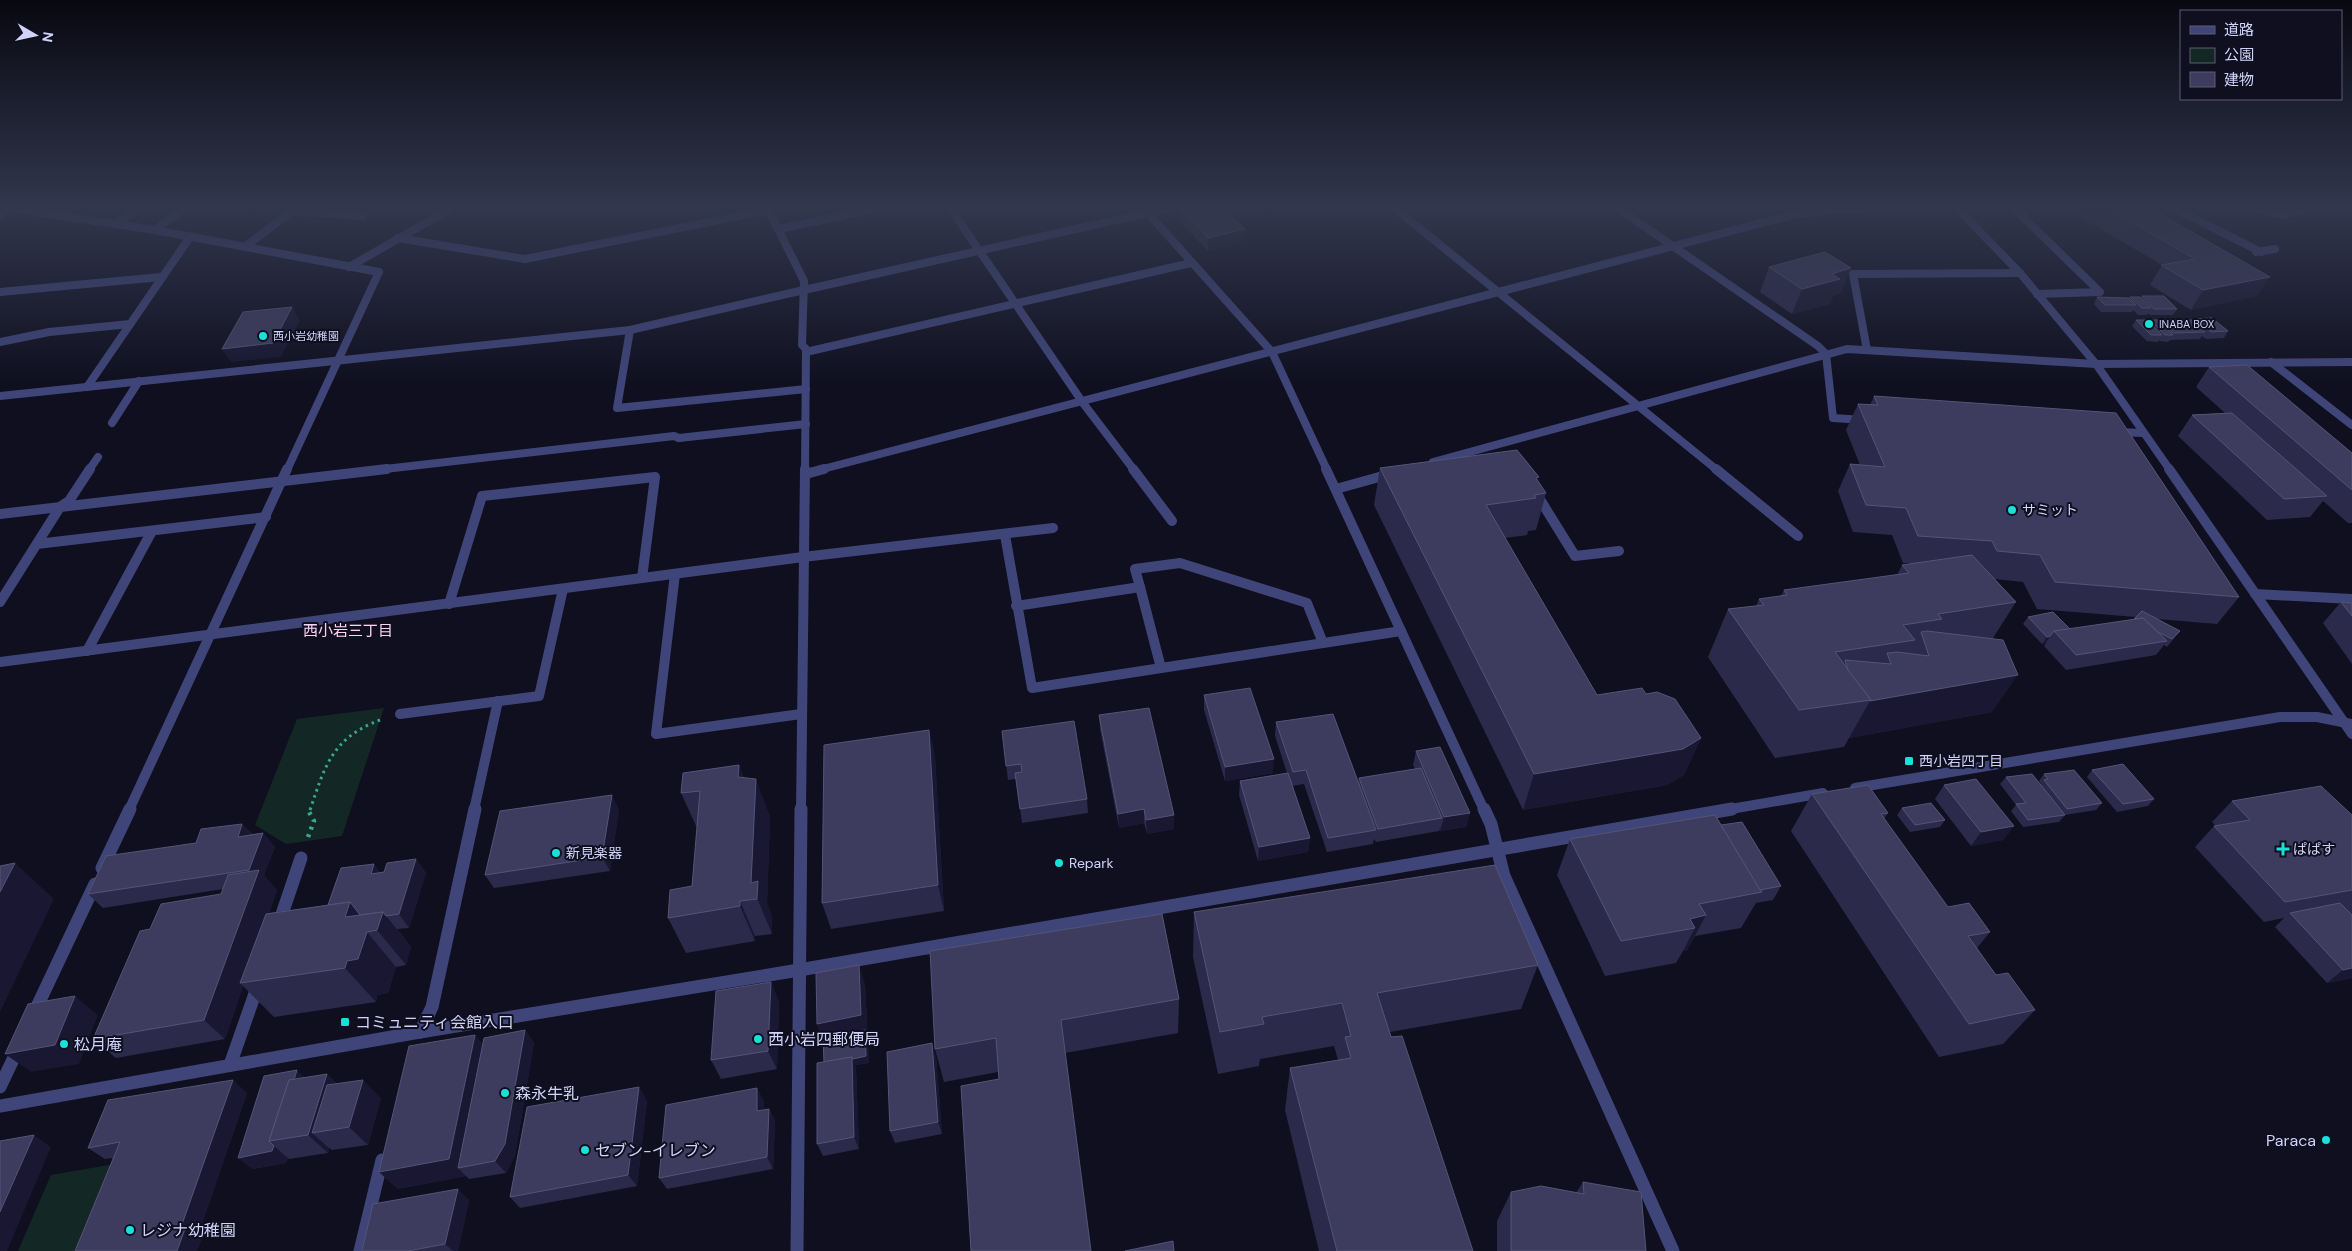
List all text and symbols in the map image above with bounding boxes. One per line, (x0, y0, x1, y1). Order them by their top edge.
north arrow (10, 10, 60, 60)
legend (2180, 10, 2342, 100)
text: 道路 (2224, 20, 2254, 40)
text: N (38, 31, 58, 43)
text: 公園 (2224, 45, 2254, 65)
text: 建物 (2224, 70, 2254, 90)
place label: INABA BOX (2159, 317, 2215, 331)
marker: INABA BOX (2143, 318, 2155, 330)
place label: 西小岩幼稚園 (273, 329, 339, 343)
marker: 西小岩幼稚園 (257, 330, 269, 342)
place label: サミット (2022, 501, 2078, 519)
marker: サミット (2006, 504, 2018, 516)
district label: 西小岩三丁目 (303, 621, 393, 641)
place label: 西小岩四丁目 (1919, 752, 2003, 770)
marker: 西小岩四丁目 (1903, 755, 1915, 767)
place label: ぱぱす (2293, 840, 2335, 858)
marker: ぱぱす (2277, 843, 2289, 855)
place label: 新見楽器 (566, 844, 622, 862)
marker: 新見楽器 (550, 847, 562, 859)
place label: Repark (1069, 854, 1113, 872)
marker: Repark (1053, 857, 1065, 869)
place label: コミュニティ会館入口 (355, 1012, 514, 1033)
marker: コミュニティ会館入口 (339, 1016, 351, 1028)
place label: 西小岩四郵便局 (768, 1029, 880, 1050)
marker: 西小岩四郵便局 (752, 1033, 764, 1045)
place label: 松月庵 (74, 1034, 122, 1055)
marker: 松月庵 (58, 1038, 70, 1050)
place label: 森永牛乳 (515, 1083, 579, 1104)
marker: 森永牛乳 (499, 1087, 511, 1099)
place label: Paraca (2266, 1130, 2316, 1151)
marker: Paraca (2320, 1134, 2332, 1146)
place label: セブン-イレブン (595, 1140, 716, 1161)
marker: セブン-イレブン (579, 1144, 591, 1156)
place label: レジナ幼稚園 (140, 1220, 236, 1241)
marker: レジナ幼稚園 (124, 1224, 136, 1236)

